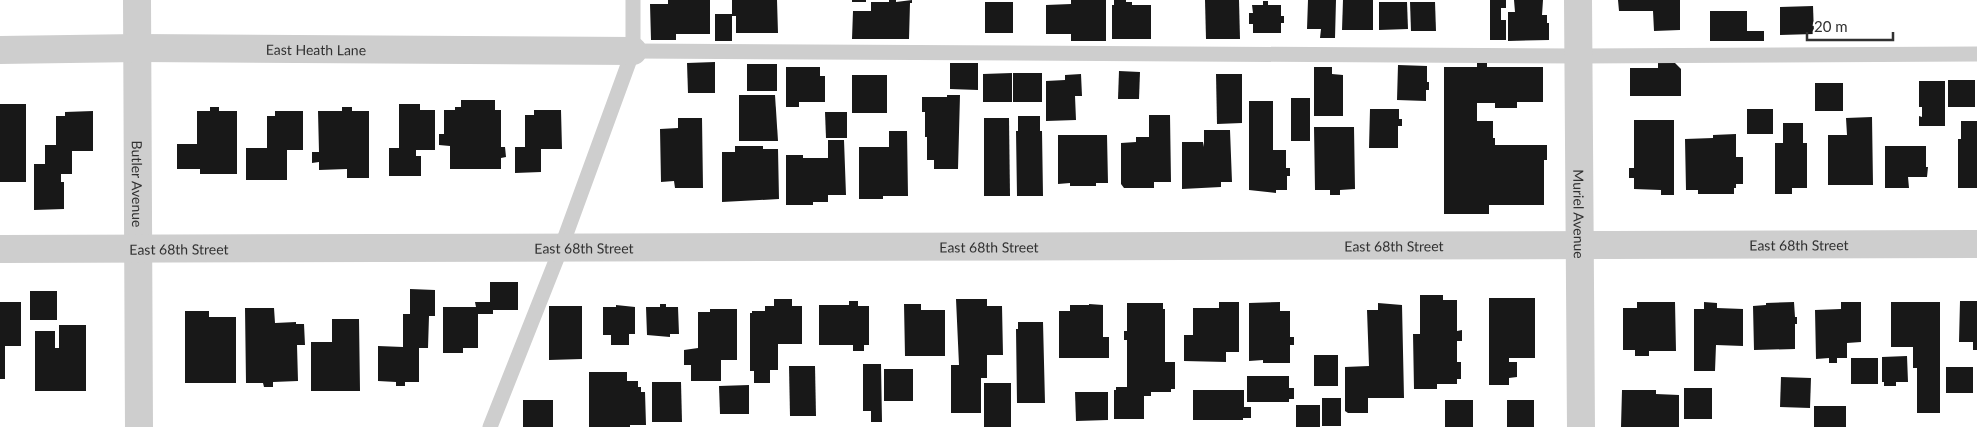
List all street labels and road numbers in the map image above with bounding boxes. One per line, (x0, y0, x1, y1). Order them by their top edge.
street label: East Heath Lane (266, 40, 366, 58)
street label: Butler Avenue (129, 141, 147, 227)
street label: Muriel Avenue (1571, 169, 1588, 259)
street label: East 68th Street (1749, 236, 1849, 253)
street label: East 68th Street (1344, 237, 1444, 254)
street label: East 68th Street (939, 238, 1039, 255)
street label: East 68th Street (534, 239, 634, 256)
street label: East 68th Street (129, 240, 229, 257)

